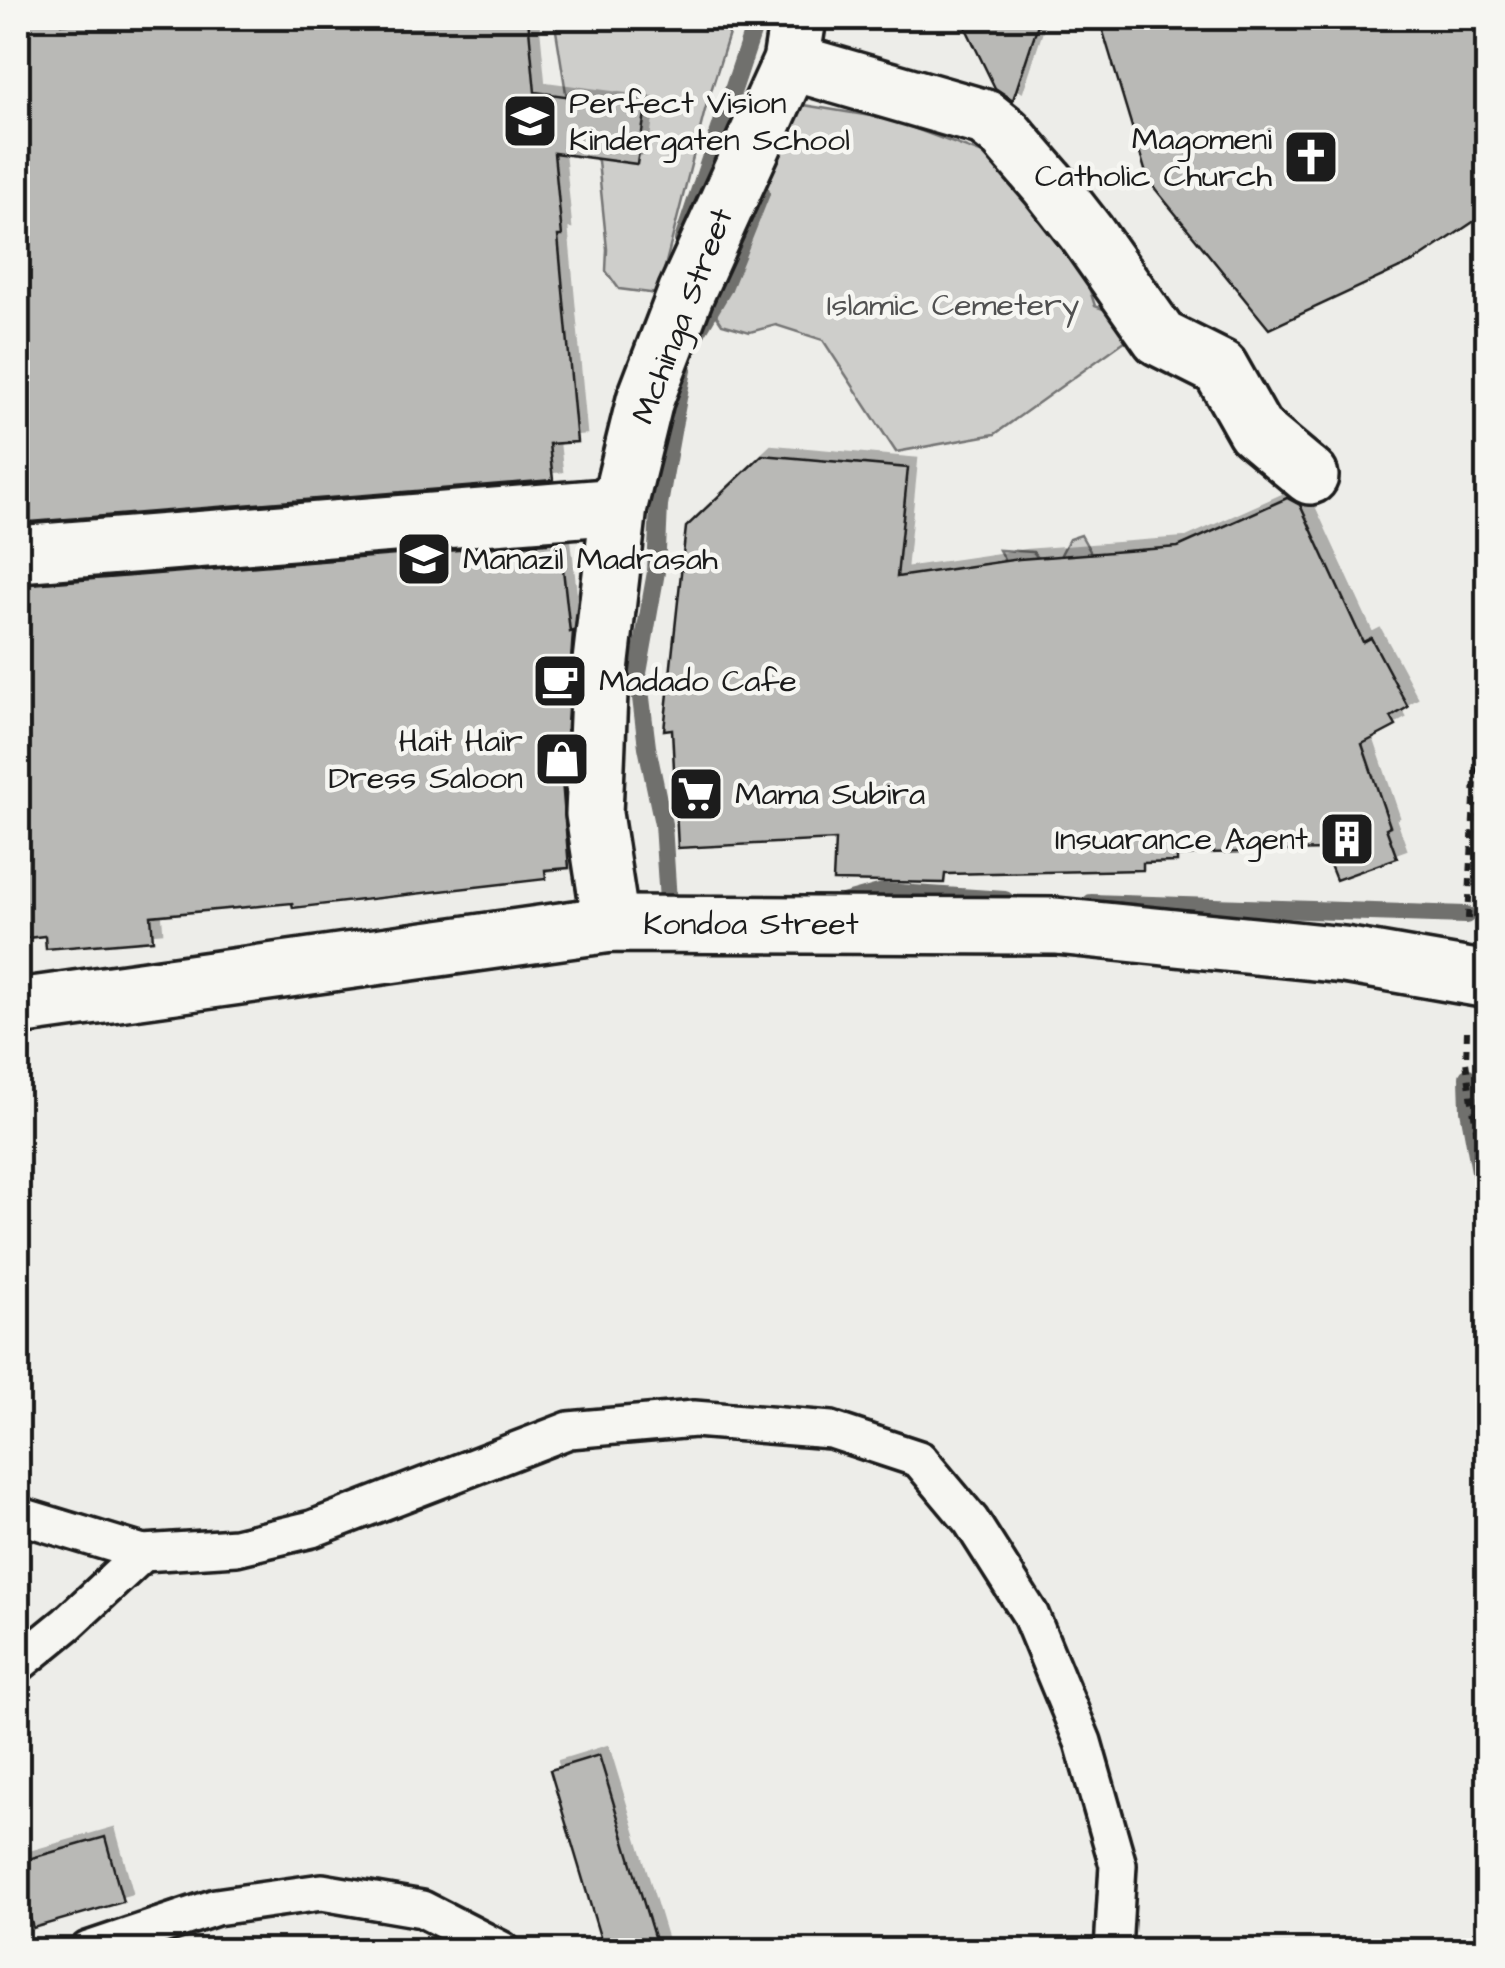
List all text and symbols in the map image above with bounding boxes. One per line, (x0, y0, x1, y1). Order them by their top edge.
place label: Perfect Vision Kindergaten School (569, 81, 850, 163)
school or university icon: Perfect Vision Kindergaten School (500, 91, 560, 151)
place label: Magomeni Catholic Church (1035, 117, 1272, 199)
church icon: Magomeni Catholic Church (1281, 127, 1341, 187)
street label: Mchinga Street (621, 202, 745, 430)
park label: Islamic Cemetery (827, 283, 1079, 328)
school or university icon: Manazil Madrasah (394, 529, 454, 589)
place label: Manazil Madrasah (463, 537, 718, 582)
cafe icon: Madado Cafe (530, 651, 590, 711)
place label: Madado Cafe (599, 659, 797, 704)
place label: Hait Hair Dress Saloon (328, 719, 523, 801)
shop icon: Hait Hair Dress Saloon (532, 729, 592, 789)
supermarket icon: Mama Subira (666, 764, 726, 824)
place label: Mama Subira (735, 772, 925, 817)
building icon: Insuarance Agent (1317, 809, 1377, 869)
place label: Insuarance Agent (1055, 817, 1308, 862)
street label: Kondoa Street (643, 902, 859, 947)

